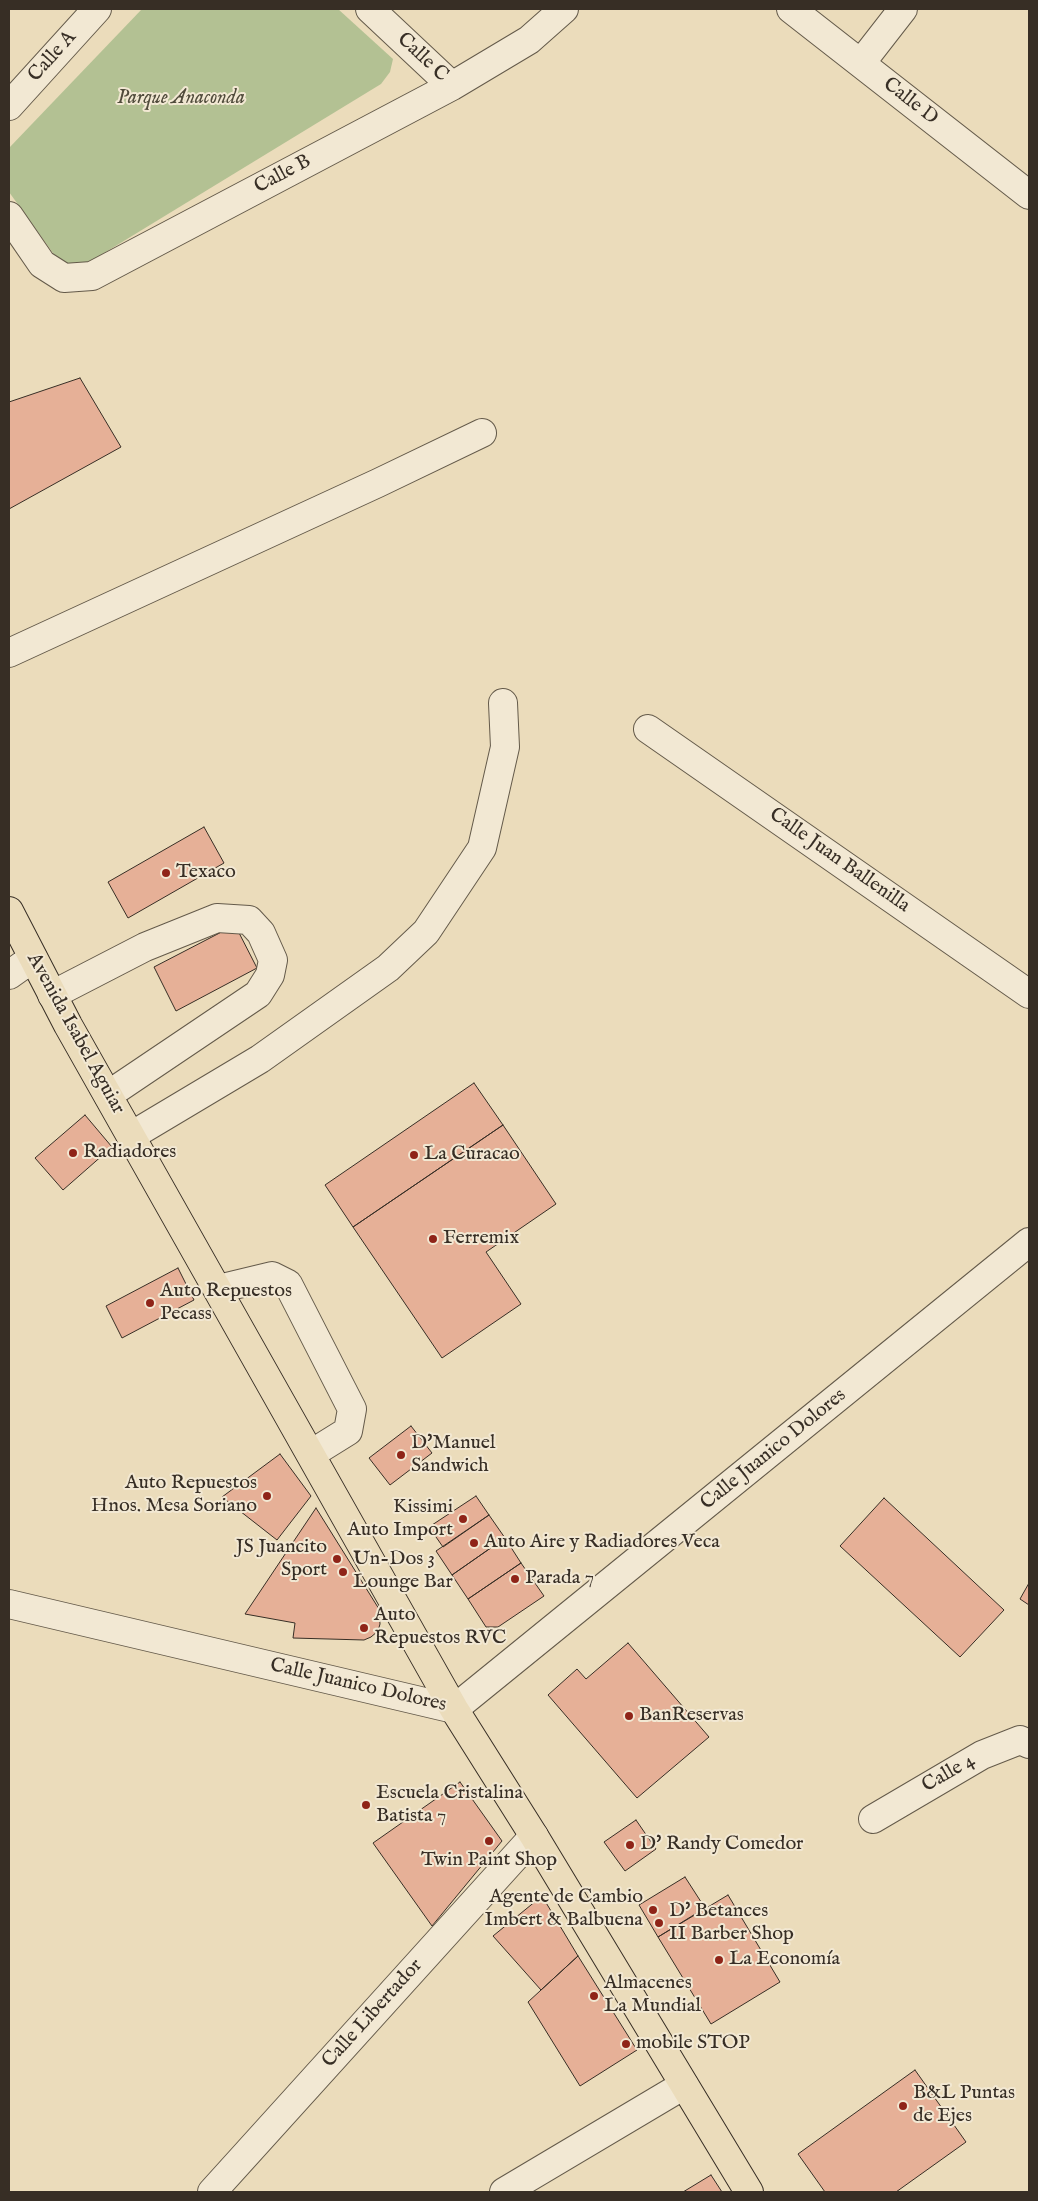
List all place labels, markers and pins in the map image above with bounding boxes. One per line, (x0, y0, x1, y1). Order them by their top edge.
place label: Texaco (176, 861, 236, 885)
marker: Texaco (160, 867, 172, 879)
place label: Radiadores (83, 1141, 176, 1165)
place label: La Curacao (424, 1143, 520, 1167)
marker: Radiadores (67, 1147, 79, 1159)
marker: La Curacao (408, 1149, 420, 1161)
place label: Ferremix (443, 1227, 519, 1251)
marker: Ferremix (427, 1233, 439, 1245)
place label: Auto Repuestos Pecass (160, 1280, 292, 1327)
marker: Auto Repuestos Pecass (144, 1297, 156, 1309)
place label: D'Manuel Sandwich (411, 1432, 496, 1479)
marker: D'Manuel Sandwich (395, 1449, 407, 1461)
place label: Auto Repuestos Hnos. Mesa Soriano (91, 1472, 257, 1519)
marker: Auto Repuestos Hnos. Mesa Soriano (261, 1490, 273, 1502)
place label: Kissimi Auto Import (347, 1496, 453, 1543)
marker: Kissimi Auto Import (457, 1513, 469, 1525)
place label: Auto Aire y Radiadores Veca (484, 1531, 720, 1555)
place label: JS Juancito Sport (236, 1536, 327, 1583)
marker: Auto Aire y Radiadores Veca (468, 1537, 480, 1549)
place label: Un-Dos 3 Lounge Bar (353, 1548, 453, 1595)
marker: JS Juancito Sport (331, 1553, 343, 1565)
marker: Un-Dos 3 Lounge Bar (337, 1566, 349, 1578)
place label: Parada 7 (525, 1567, 594, 1591)
marker: Parada 7 (509, 1573, 521, 1585)
place label: Auto Repuestos RVC (374, 1604, 506, 1651)
marker: Auto Repuestos RVC (358, 1622, 370, 1634)
place label: BanReservas (639, 1704, 744, 1728)
marker: BanReservas (623, 1710, 635, 1722)
place label: Escuela Cristalina Batista 7 (376, 1782, 523, 1829)
marker: Escuela Cristalina Batista 7 (360, 1799, 372, 1811)
place label: D' Randy Comedor (640, 1833, 803, 1857)
marker: Twin Paint Shop (483, 1835, 495, 1847)
marker: D' Randy Comedor (624, 1839, 636, 1851)
place label: Twin Paint Shop (421, 1849, 557, 1873)
place label: Agente de Cambio Imbert & Balbuena (484, 1886, 643, 1933)
place label: D' Betances II Barber Shop (669, 1900, 794, 1947)
marker: Agente de Cambio Imbert & Balbuena (647, 1904, 659, 1916)
marker: D' Betances II Barber Shop (653, 1917, 665, 1929)
place label: La Economía (729, 1948, 840, 1972)
marker: La Economía (713, 1954, 725, 1966)
place label: Almacenes La Mundial (604, 1972, 701, 2019)
marker: Almacenes La Mundial (588, 1990, 600, 2002)
place label: mobile STOP (636, 2032, 750, 2056)
marker: mobile STOP (620, 2038, 632, 2050)
place label: B&L Puntas de Ejes (913, 2082, 1015, 2129)
marker: B&L Puntas de Ejes (897, 2100, 909, 2112)

